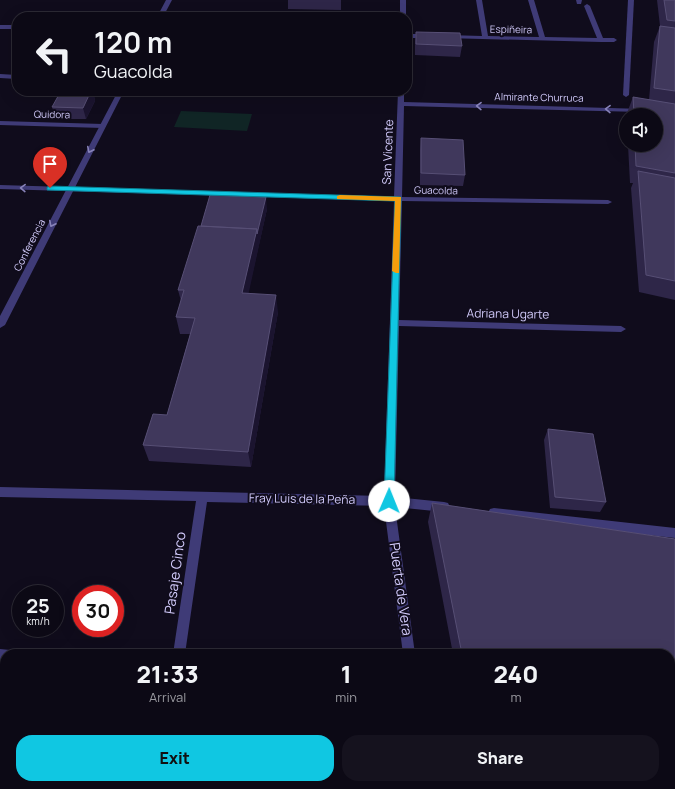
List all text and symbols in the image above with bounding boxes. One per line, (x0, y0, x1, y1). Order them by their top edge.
street label: Espiñeira (490, 22, 532, 36)
text: 120 m (94, 23, 172, 61)
icon: left (28, 28, 80, 80)
text: Guacolda (94, 59, 173, 83)
street label: Almirante Churruca (494, 89, 584, 105)
one-way arrow (476, 102, 482, 110)
one-way arrow (605, 105, 611, 113)
street label: Quidora (34, 107, 70, 121)
map controls (619, 108, 663, 152)
button: sound (619, 108, 663, 152)
street label: San Vicente (378, 119, 397, 185)
one-way arrow (88, 146, 95, 154)
pin (33, 147, 67, 188)
icon: arrive (39, 153, 61, 175)
one-way arrow (20, 183, 27, 192)
street label: Guacolda (414, 183, 458, 197)
street label: Conferencia (10, 217, 48, 273)
one-way arrow (50, 219, 57, 227)
street label: Adriana Ugarte (466, 304, 550, 323)
position arrow (368, 480, 410, 522)
street label: Fray Luis de la Peña (249, 489, 355, 508)
street label: Pasaje Cinco (159, 531, 190, 615)
street label: Puerta de Vera (386, 541, 417, 637)
speed limit sign: 30 (72, 585, 124, 637)
text: 25 (26, 592, 50, 619)
text: km/h (26, 614, 50, 628)
text: 21:33 (136, 657, 199, 690)
text: 1 (341, 657, 352, 690)
text: 240 (494, 657, 539, 690)
text: Arrival (149, 688, 186, 706)
text: min (335, 688, 357, 706)
text: m (511, 688, 522, 706)
button: Exit (16, 735, 334, 781)
button: Share (342, 735, 659, 781)

